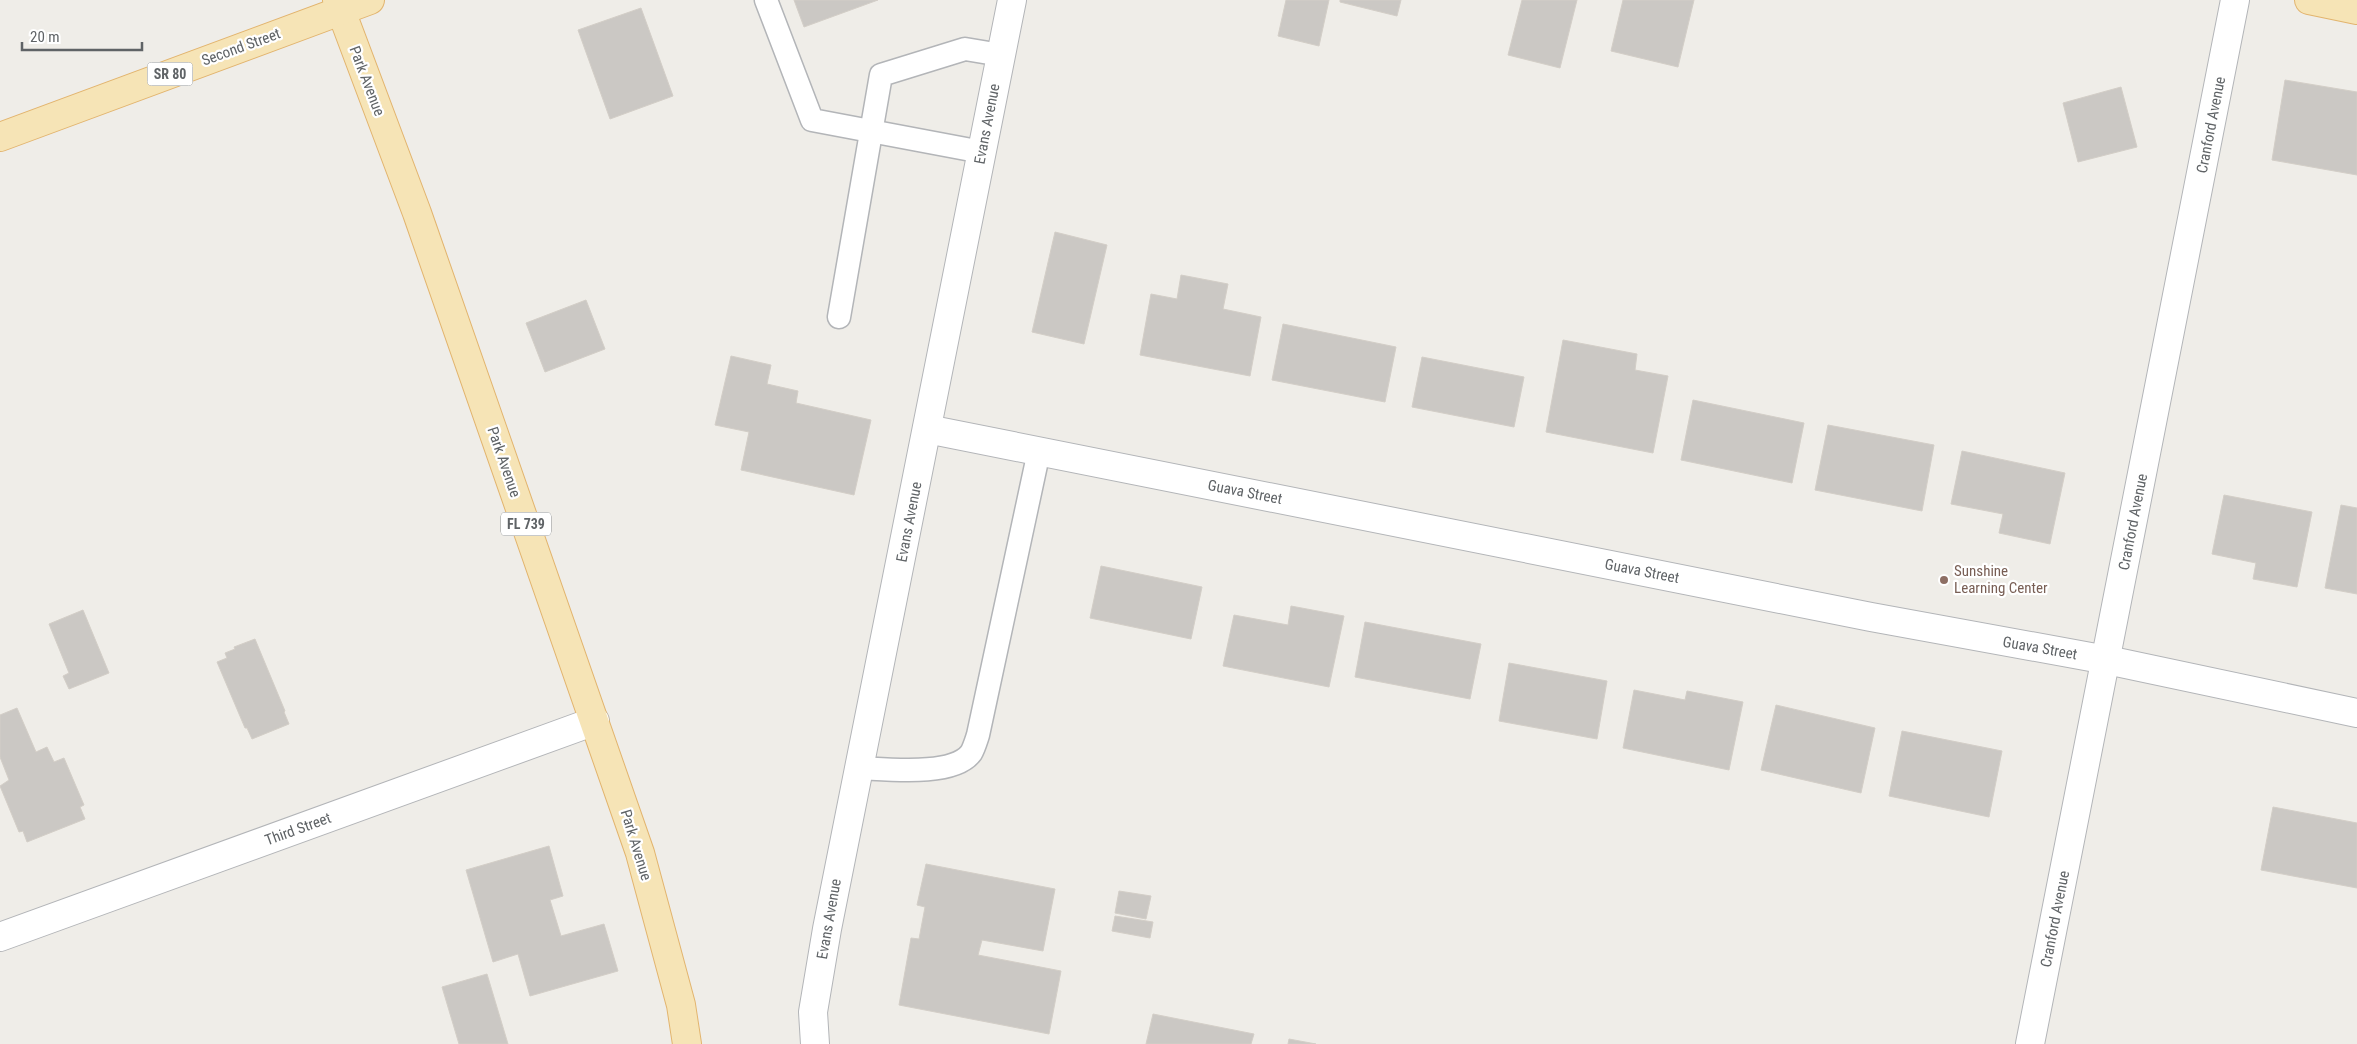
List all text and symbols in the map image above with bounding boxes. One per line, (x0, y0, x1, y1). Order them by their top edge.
scale bar (22, 20, 142, 52)
street label: Second Street (199, 24, 283, 70)
text: 20 m (30, 28, 60, 46)
street label: Park Avenue (345, 44, 389, 118)
road number: SR 80 (148, 62, 192, 86)
street label: Cranford Avenue (2193, 75, 2229, 175)
street label: Evans Avenue (970, 82, 1004, 166)
street label: Park Avenue (484, 424, 524, 500)
street label: Cranford Avenue (2115, 472, 2151, 572)
street label: Guava Street (1206, 476, 1284, 508)
street label: Evans Avenue (892, 480, 926, 564)
road number: FL 739 (501, 512, 551, 536)
street label: Guava Street (1603, 555, 1681, 587)
place label: Sunshine Learning Center (1954, 562, 2048, 597)
marker: Sunshine Learning Center (1938, 574, 1950, 586)
street label: Guava Street (2001, 633, 2079, 663)
street label: Park Avenue (617, 807, 655, 883)
street label: Third Street (263, 809, 333, 849)
street label: Cranford Avenue (2037, 869, 2073, 969)
street label: Evans Avenue (813, 877, 845, 961)

